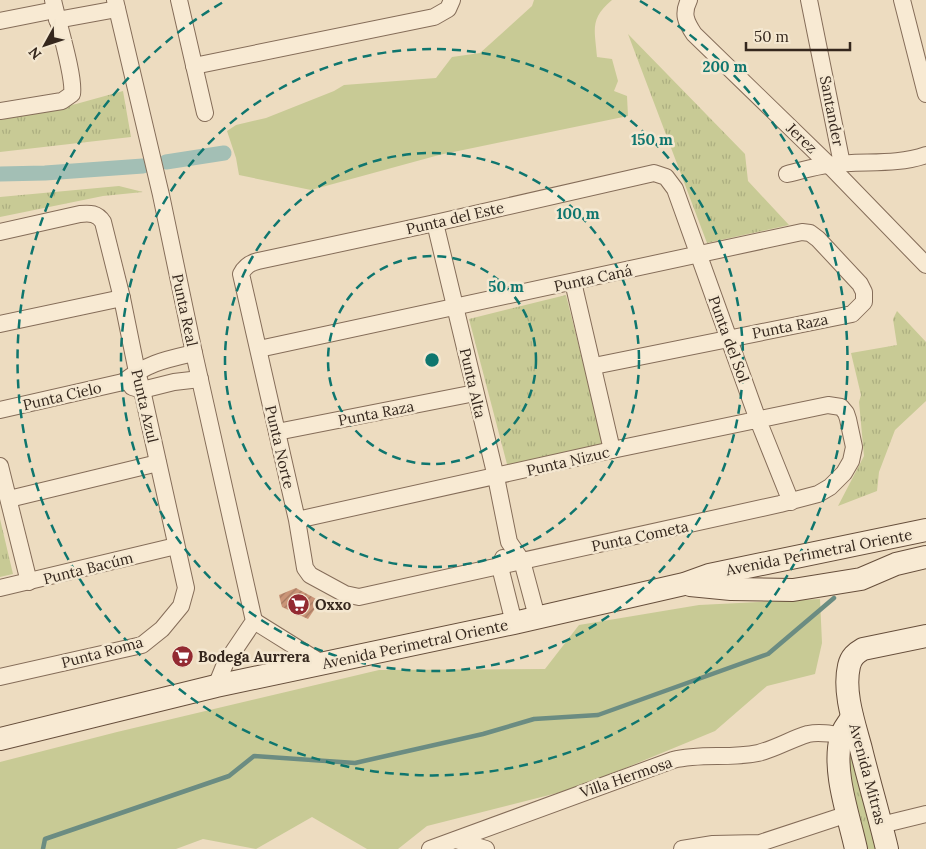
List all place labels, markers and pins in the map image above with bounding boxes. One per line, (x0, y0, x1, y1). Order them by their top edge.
centre of rings (423, 351, 441, 369)
supermarket icon: Oxxo (287, 592, 311, 616)
place label: Oxxo (315, 595, 352, 614)
supermarket icon: Bodega Aurrera (170, 644, 194, 668)
place label: Bodega Aurrera (198, 647, 310, 666)

